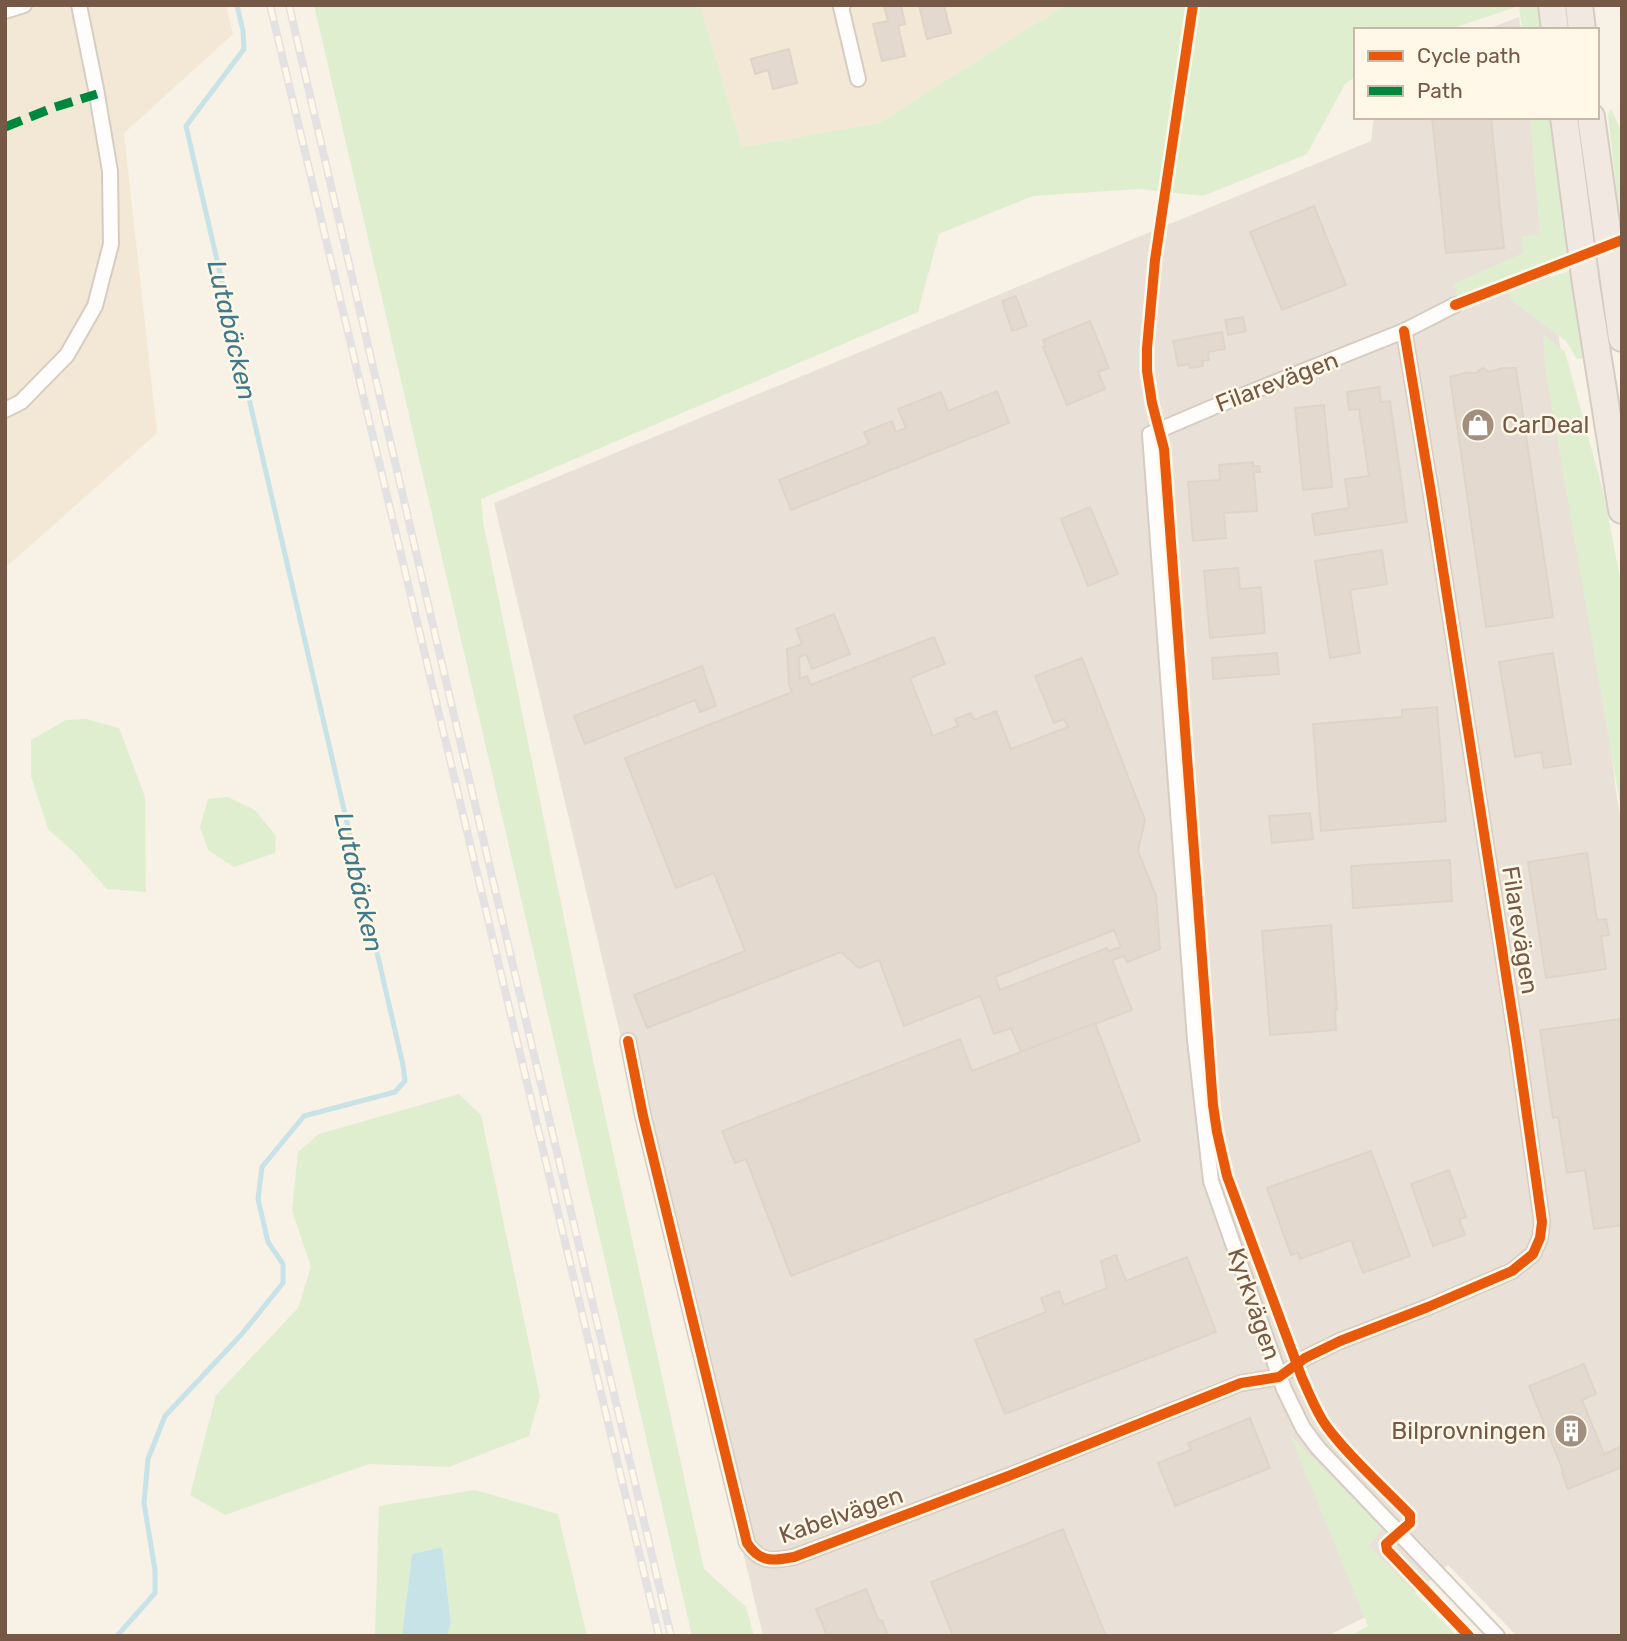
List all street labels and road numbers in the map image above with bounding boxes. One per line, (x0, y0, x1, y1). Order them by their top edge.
street label: Filarevägen (1212, 346, 1342, 418)
street label: Filarevägen (1496, 864, 1544, 996)
street label: Kyrkvägen (1222, 1244, 1286, 1364)
street label: Kabelvägen (775, 1481, 907, 1549)

